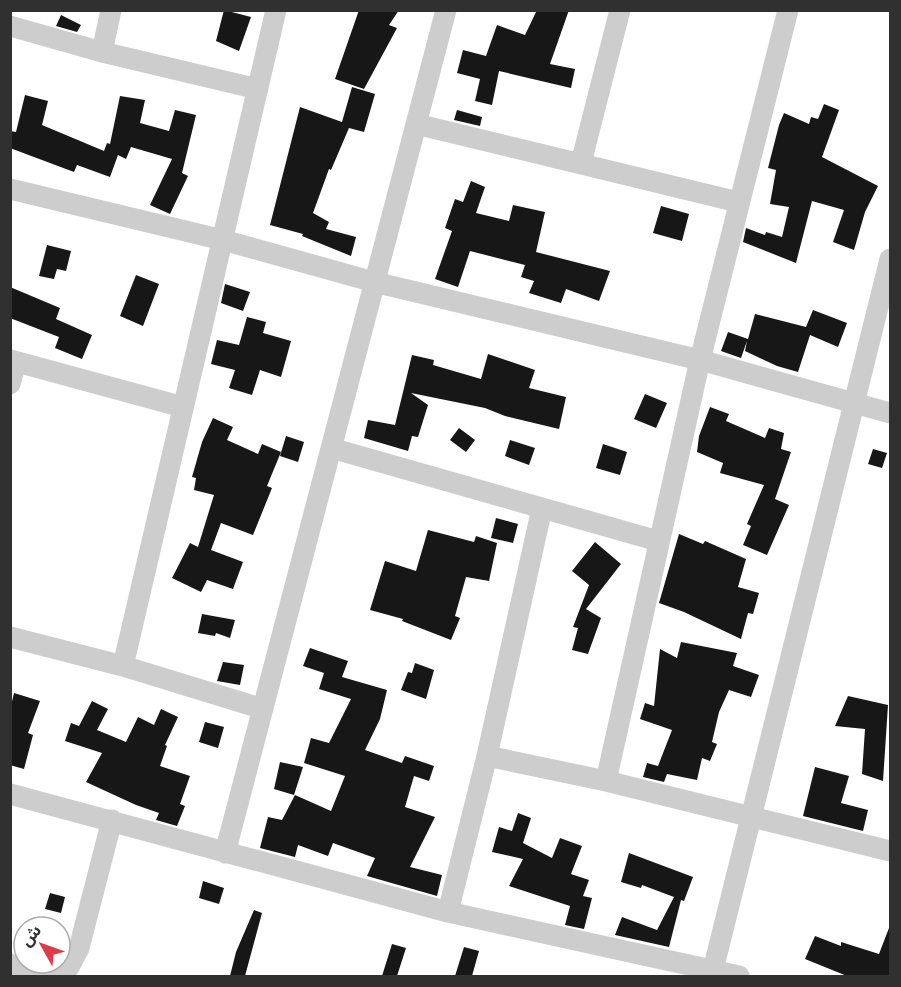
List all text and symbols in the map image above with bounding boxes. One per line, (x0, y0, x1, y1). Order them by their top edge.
north arrow (12, 915, 72, 975)
text: ش (17, 921, 45, 950)

